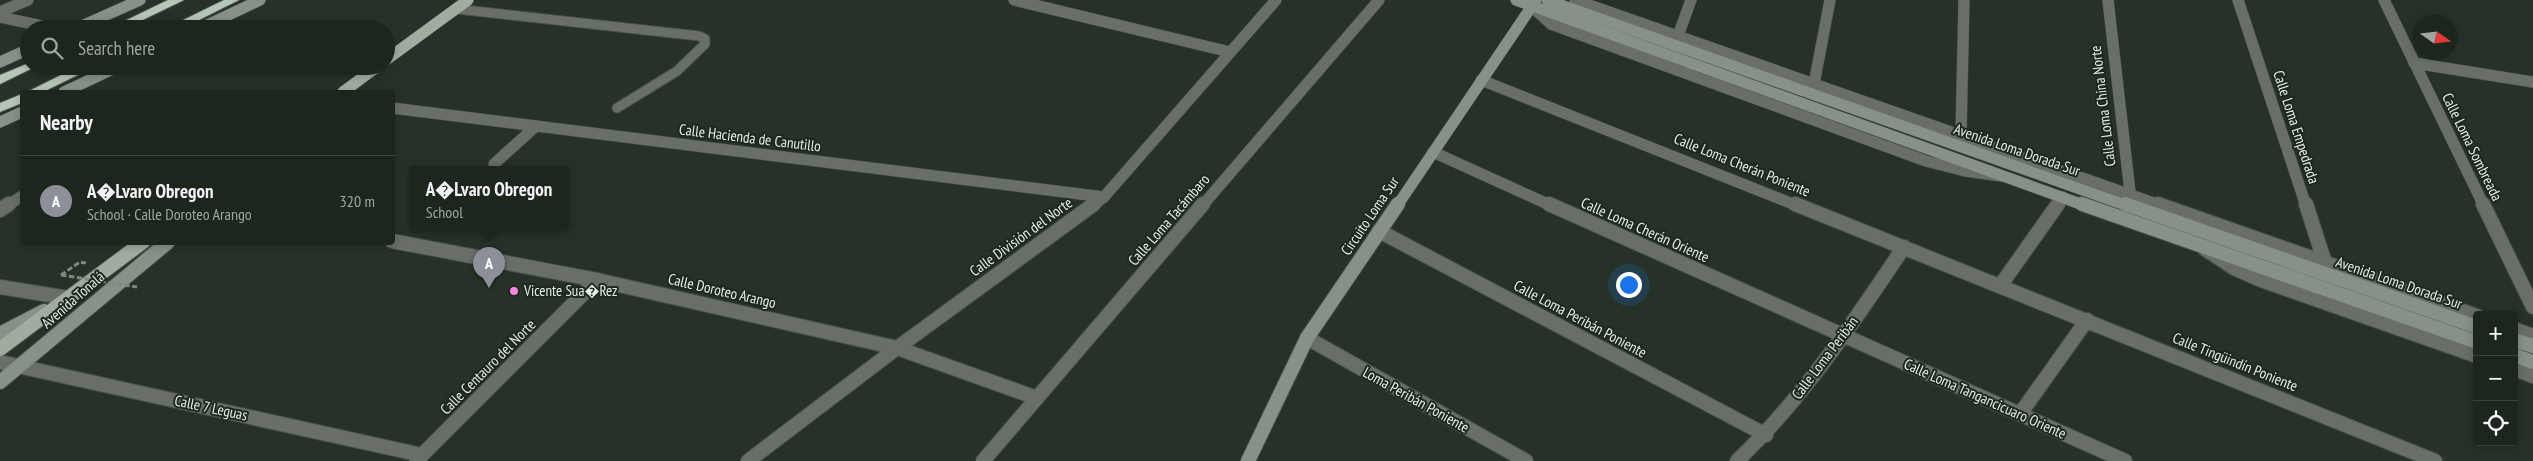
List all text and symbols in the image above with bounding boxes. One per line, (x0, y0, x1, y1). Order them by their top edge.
north arrow (2413, 15, 2458, 60)
search box (20, 20, 395, 75)
icon: search (38, 34, 66, 62)
text: Search here (78, 36, 155, 60)
street label: Calle Loma China Norte (2086, 44, 2119, 168)
street label: Calle Loma Empedrada (2269, 68, 2324, 186)
street label: Calle Loma Sombreada (2438, 90, 2507, 204)
text: Nearby (40, 109, 93, 136)
street label: Calle Hacienda de Canutillo (678, 119, 822, 156)
street label: Avenida Loma Dorada Sur (1952, 119, 2084, 180)
street label: Calle Loma Cherán Poniente (1671, 129, 1813, 201)
popup (409, 166, 569, 231)
street label: Calle Loma Tacámbaro (1124, 170, 1214, 269)
street label: Circuito Loma Sur (1336, 172, 1403, 259)
text: A�Lvaro Obregon (426, 177, 552, 201)
text: A�Lvaro Obregon (87, 179, 213, 203)
text: A (52, 191, 60, 211)
text: 320 m (340, 191, 375, 211)
street label: Calle División del Norte (966, 193, 1076, 280)
street label: Calle Loma Cherán Oriente (1578, 193, 1712, 266)
text: School (426, 202, 463, 222)
text: School · Calle Doroteo Arango (87, 204, 252, 224)
pin: A (473, 247, 505, 288)
street label: Avenida Loma Dorada Sur (2334, 252, 2466, 313)
street label: Avenida Tonalá (37, 267, 108, 332)
street label: Calle Doroteo Arango (666, 269, 778, 312)
your location (1616, 272, 1642, 298)
street label: Calle Loma Peribán Poniente (1511, 275, 1650, 362)
place label: Vicente Sua�Rez (523, 281, 617, 300)
marker: Vicente Sua�Rez (508, 285, 520, 297)
map controls (2473, 311, 2518, 446)
button: + (2473, 311, 2518, 356)
street label: Calle Loma Peribán (1787, 312, 1862, 403)
street label: Calle Centauro del Norte (436, 315, 539, 418)
street label: Calle Tingüindín Poniente (2170, 328, 2300, 395)
street label: Calle Loma Tangancicuaro Oriente (1901, 354, 2069, 443)
button: − (2473, 356, 2518, 401)
street label: Loma Peribán Poniente (1360, 362, 1473, 437)
street label: Calle 7 Leguas (173, 391, 249, 424)
button: locate (2473, 401, 2518, 446)

